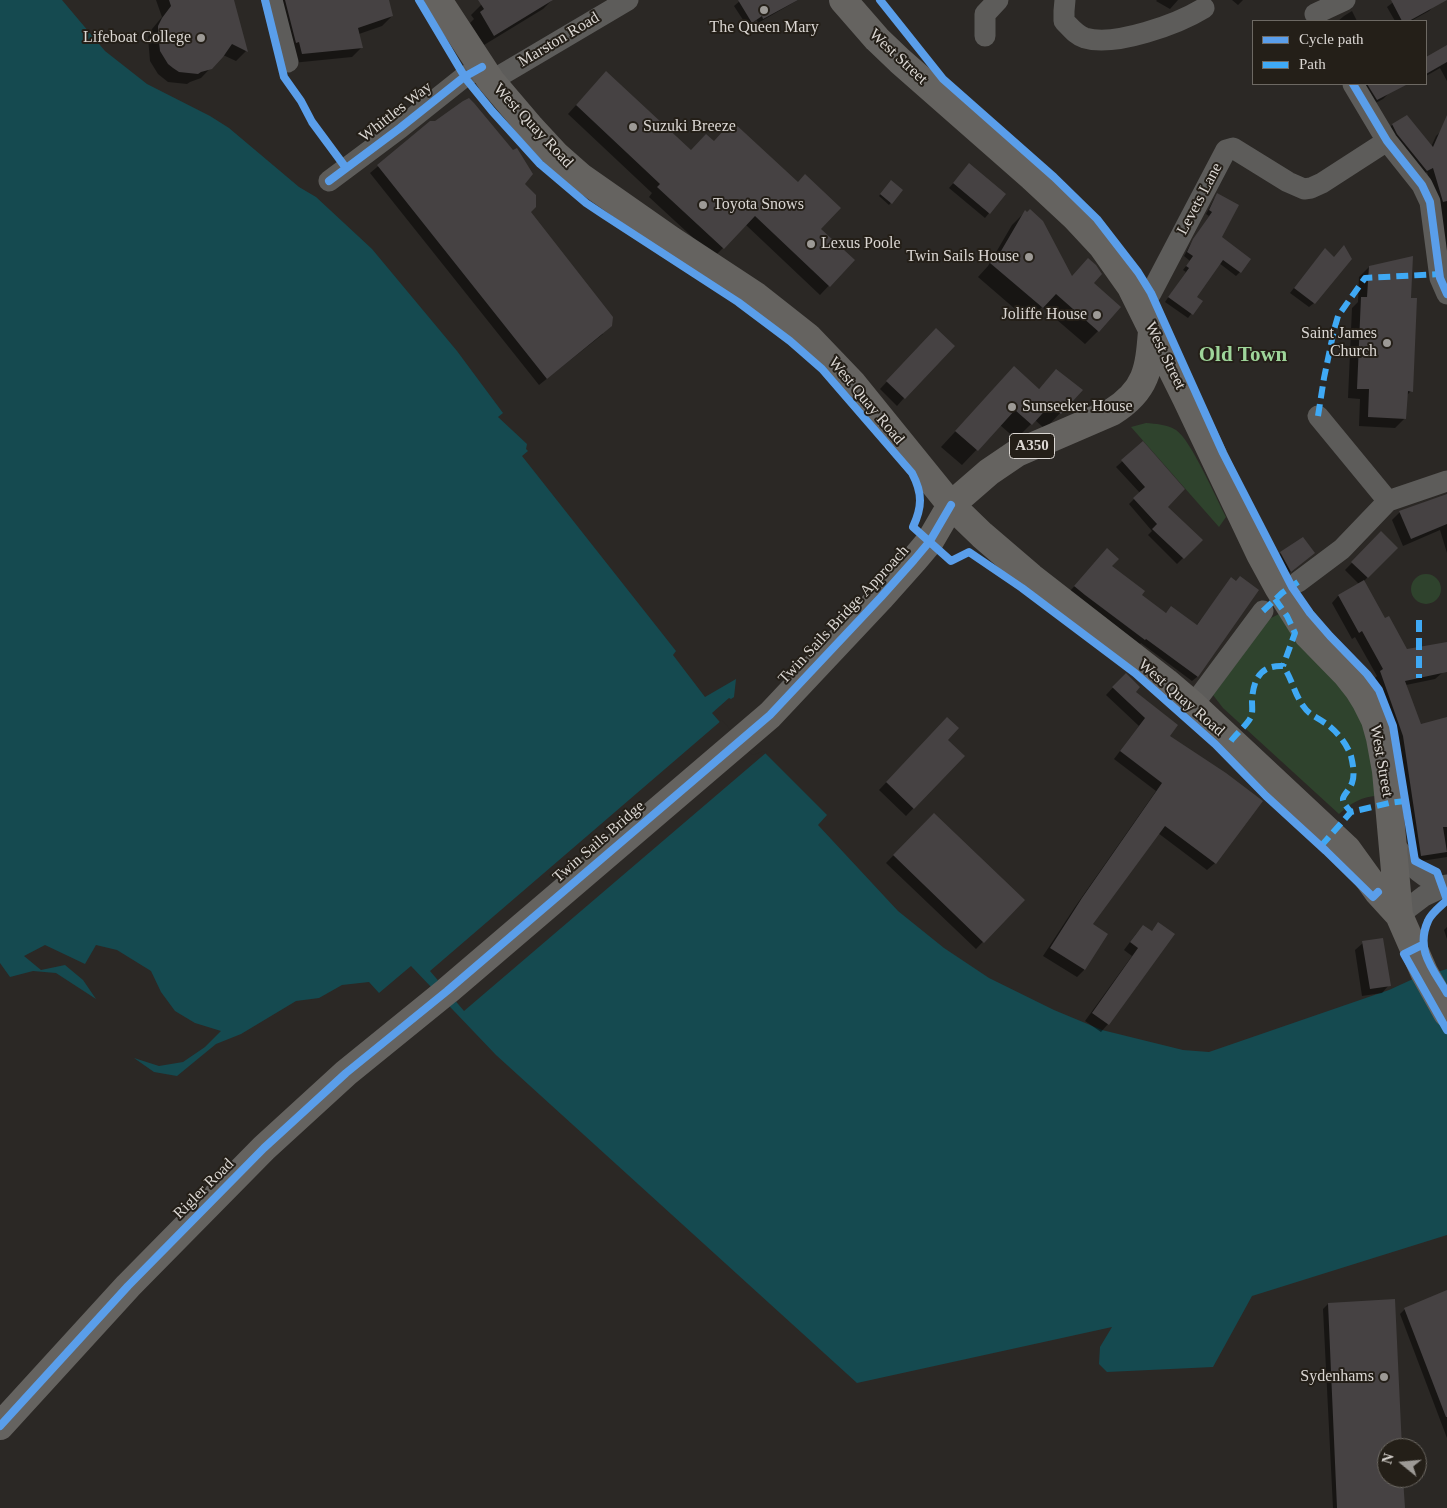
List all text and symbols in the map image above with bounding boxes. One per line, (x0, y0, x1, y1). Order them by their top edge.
marker: The Queen Mary (758, 4, 770, 16)
street label: Marston Road (515, 8, 603, 72)
place label: The Queen Mary (709, 18, 819, 38)
legend (1252, 20, 1427, 85)
street label: West Street (865, 25, 931, 89)
place label: Lifeboat College (83, 28, 191, 48)
text: Cycle path (1299, 31, 1364, 47)
marker: Lifeboat College (195, 32, 207, 44)
text: Path (1299, 56, 1326, 72)
street label: Whittles Way (356, 78, 436, 146)
street label: West Quay Road (489, 80, 577, 172)
place label: Suzuki Breeze (643, 117, 736, 137)
marker: Suzuki Breeze (627, 121, 639, 133)
street label: Levets Lane (1173, 160, 1227, 238)
place label: Toyota Snows (713, 195, 804, 215)
marker: Toyota Snows (697, 199, 709, 211)
place label: Lexus Poole (821, 234, 901, 254)
marker: Lexus Poole (805, 238, 817, 250)
place label: Twin Sails House (906, 247, 1019, 267)
marker: Twin Sails House (1023, 251, 1035, 263)
place label: Joliffe House (1002, 305, 1087, 325)
marker: Joliffe House (1091, 309, 1103, 321)
street label: West Street (1140, 319, 1190, 393)
place label: Saint James Church (1301, 324, 1377, 362)
marker: Saint James Church (1381, 337, 1393, 349)
district label: Old Town (1199, 343, 1287, 369)
street label: West Quay Road (824, 353, 908, 449)
place label: Sunseeker House (1022, 397, 1133, 417)
marker: Sunseeker House (1006, 401, 1018, 413)
road number: A350 (1010, 434, 1054, 458)
street label: Twin Sails Bridge Approach (775, 542, 913, 688)
street label: West Quay Road (1134, 655, 1228, 741)
street label: West Street (1365, 723, 1397, 799)
street label: Twin Sails Bridge (549, 797, 649, 887)
street label: Rigler Road (170, 1155, 238, 1223)
place label: Sydenhams (1300, 1367, 1374, 1387)
marker: Sydenhams (1378, 1371, 1390, 1383)
north arrow (1377, 1438, 1427, 1488)
text: N (1379, 1452, 1397, 1466)

